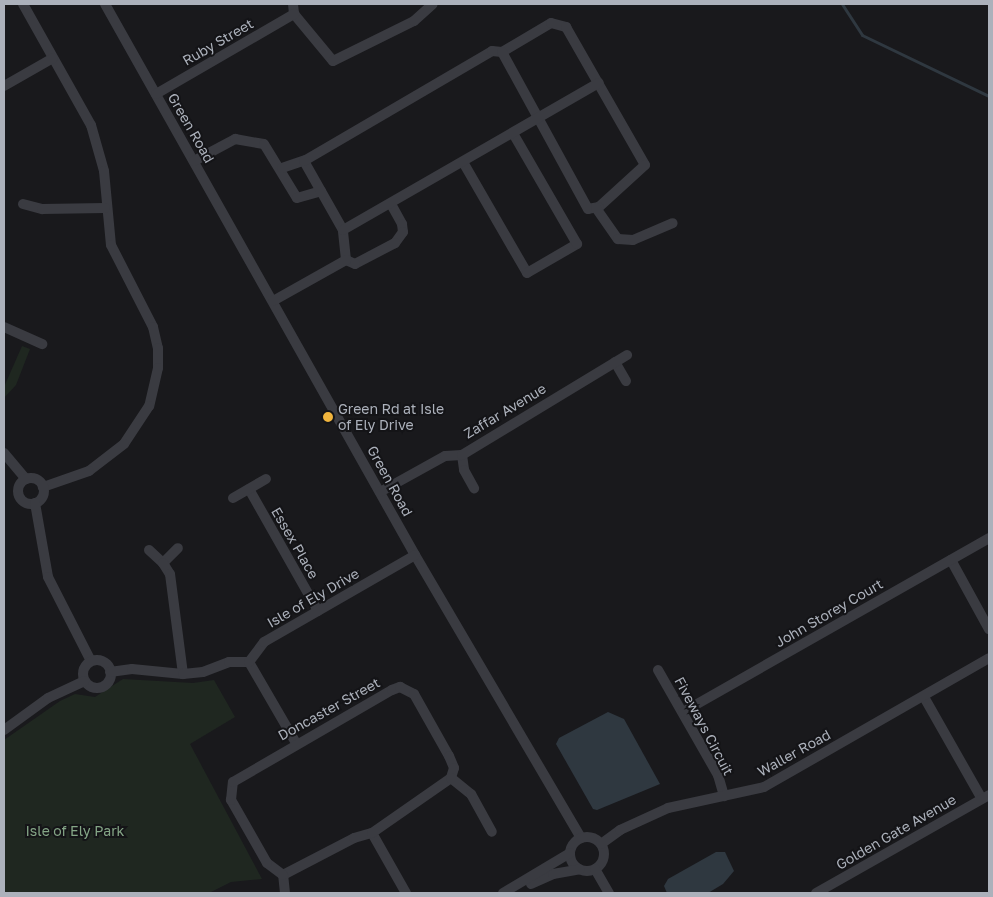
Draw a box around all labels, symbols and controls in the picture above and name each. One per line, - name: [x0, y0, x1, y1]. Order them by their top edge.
- street label: Ruby Street: [180, 15, 256, 69]
- street label: Green Road: [164, 90, 218, 166]
- street label: Zaffar Avenue: [461, 380, 549, 442]
- place label: Green Rd at Isle of Ely Drive: [338, 401, 444, 434]
- marker: Green Rd at Isle of Ely Drive: [322, 411, 334, 423]
- street label: Green Road: [364, 443, 416, 519]
- street label: Essex Place: [268, 504, 322, 582]
- street label: Isle of Ely Drive: [264, 565, 362, 631]
- street label: John Storey Court: [772, 575, 886, 651]
- street label: Doncaster Street: [275, 674, 383, 744]
- street label: Fiveways Circuit: [671, 674, 737, 778]
- street label: Waller Road: [755, 726, 833, 780]
- street label: Golden Gate Avenue: [833, 791, 959, 873]
- park label: Isle of Ely Park: [25, 823, 125, 839]

